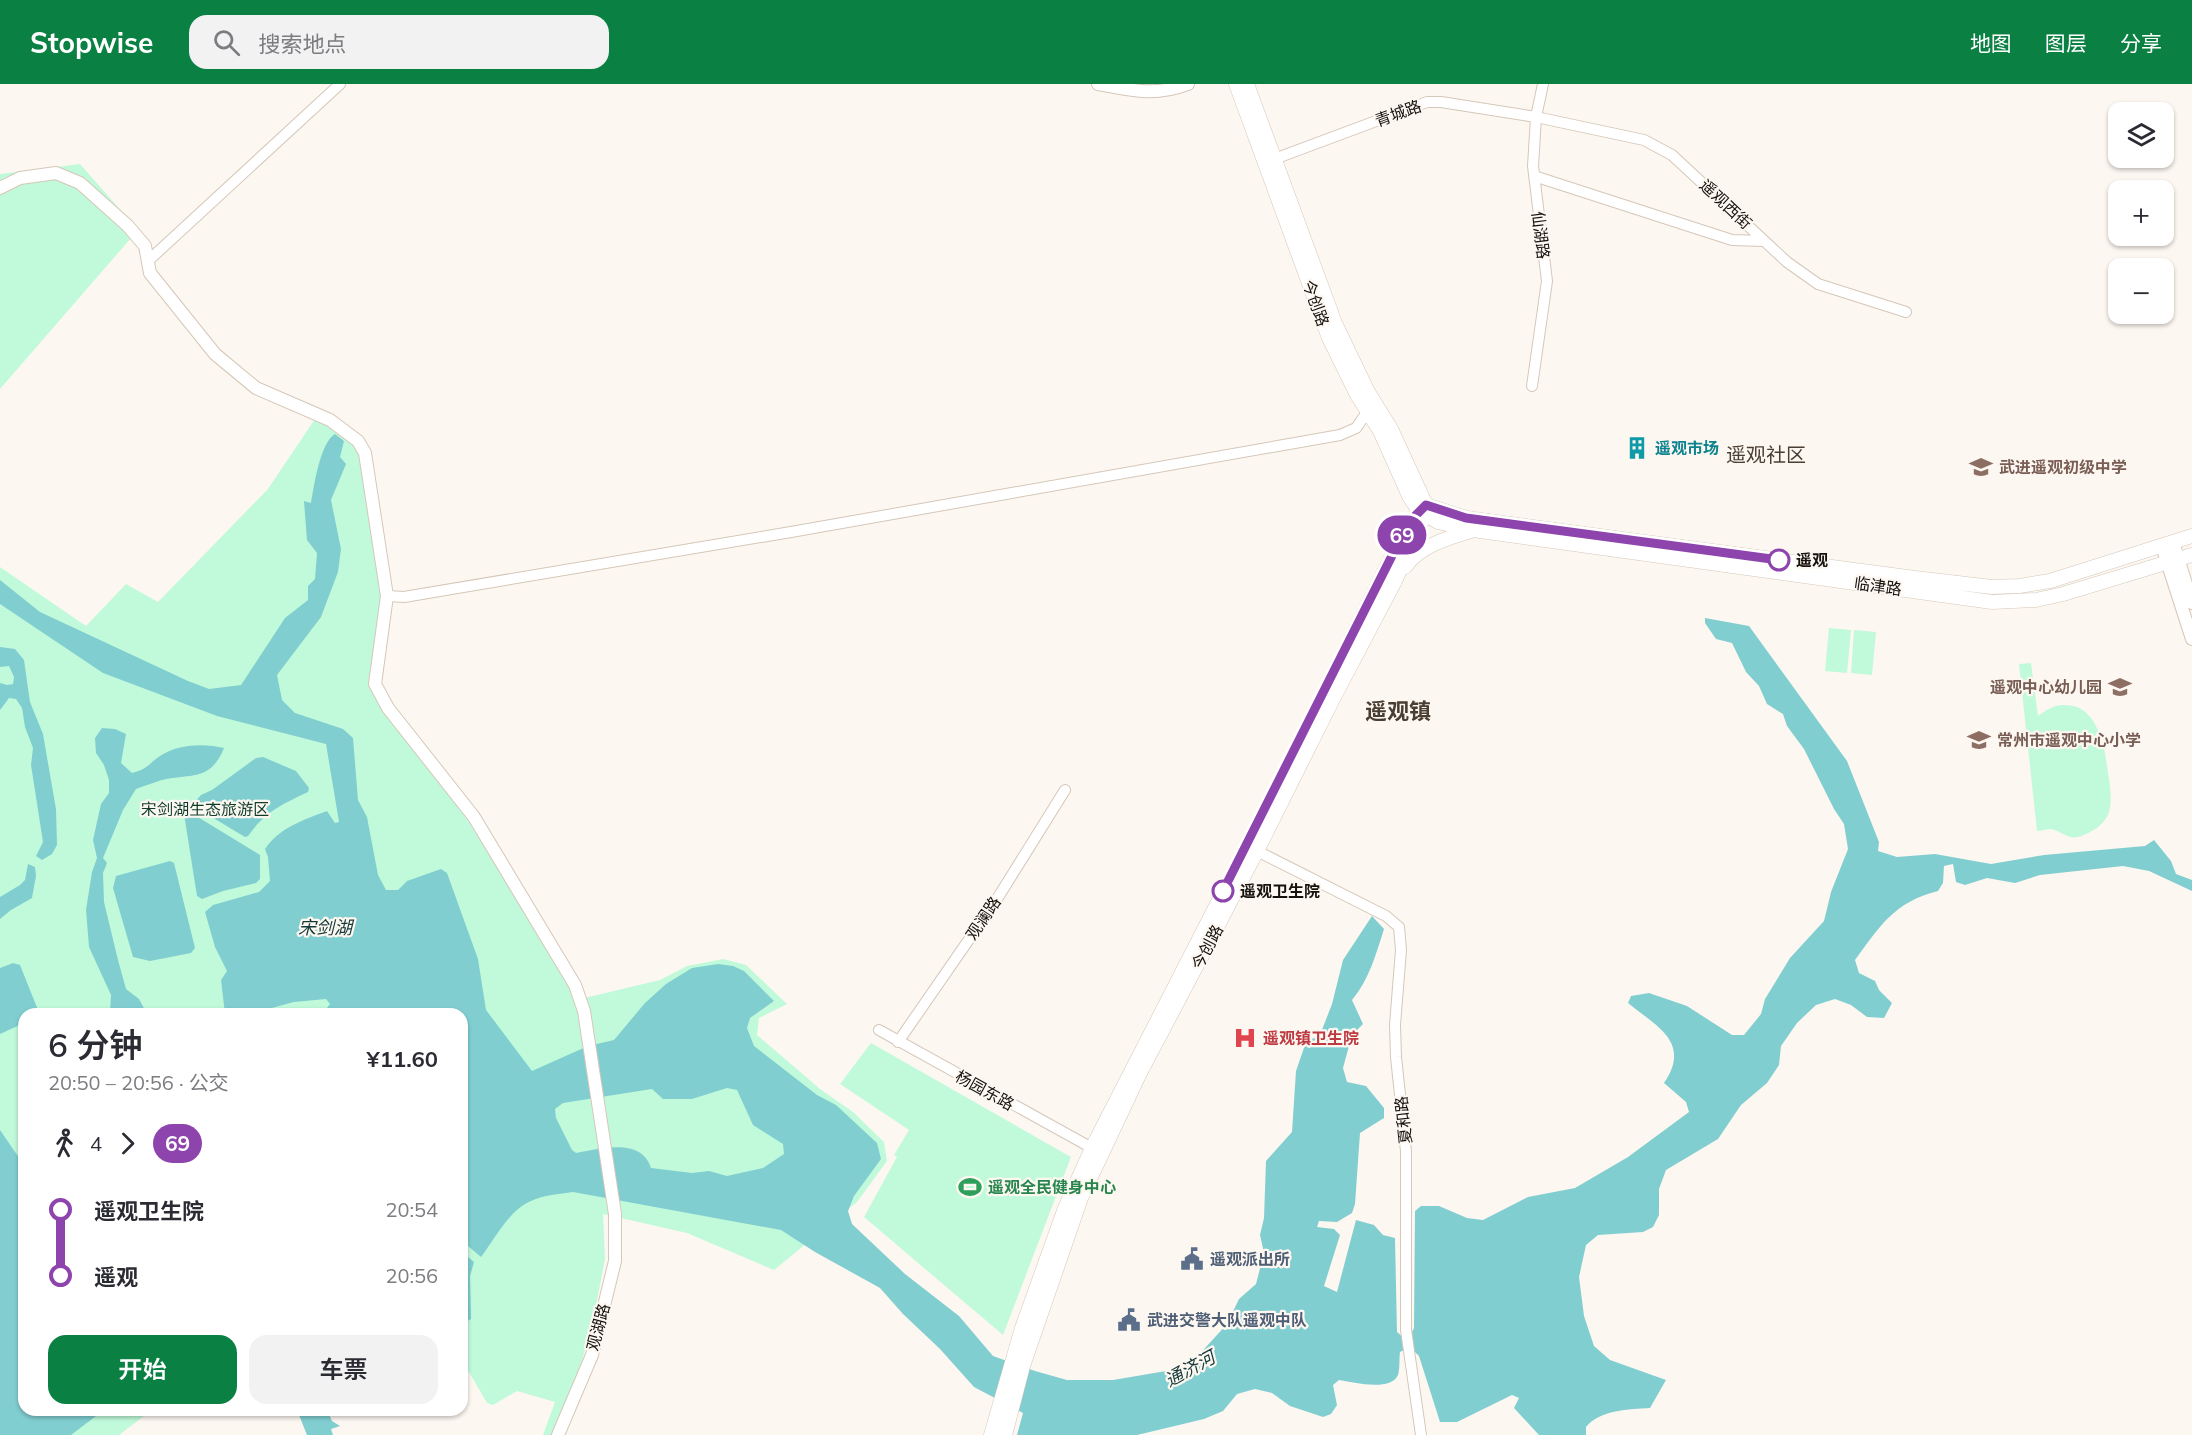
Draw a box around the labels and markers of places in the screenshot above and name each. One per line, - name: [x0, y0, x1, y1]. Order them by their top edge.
- building icon: 遥观市场: [1624, 435, 1650, 461]
- place label: 遥观市场: [1655, 438, 1719, 458]
- school or university icon: 武进遥观初级中学: [1968, 454, 1994, 480]
- place label: 武进遥观初级中学: [1999, 457, 2127, 477]
- marker: 遥观: [1768, 549, 1790, 571]
- place label: 遥观: [1796, 550, 1828, 570]
- school or university icon: 遥观中心幼儿园: [2107, 674, 2133, 700]
- place label: 遥观中心幼儿园: [1990, 677, 2102, 697]
- school or university icon: 常州市遥观中心小学: [1966, 727, 1992, 753]
- place label: 常州市遥观中心小学: [1997, 730, 2141, 750]
- marker: 遥观卫生院: [1212, 880, 1234, 902]
- place label: 遥观卫生院: [1240, 881, 1320, 901]
- hospital icon: 遥观镇卫生院: [1232, 1025, 1258, 1051]
- place label: 遥观镇卫生院: [1263, 1028, 1359, 1048]
- sports icon: 遥观全民健身中心: [957, 1174, 983, 1200]
- place label: 遥观全民健身中心: [988, 1177, 1116, 1197]
- public building icon: 遥观派出所: [1179, 1246, 1205, 1272]
- place label: 遥观派出所: [1210, 1249, 1290, 1269]
- public building icon: 武进交警大队遥观中队: [1116, 1307, 1142, 1333]
- place label: 武进交警大队遥观中队: [1147, 1310, 1307, 1330]

